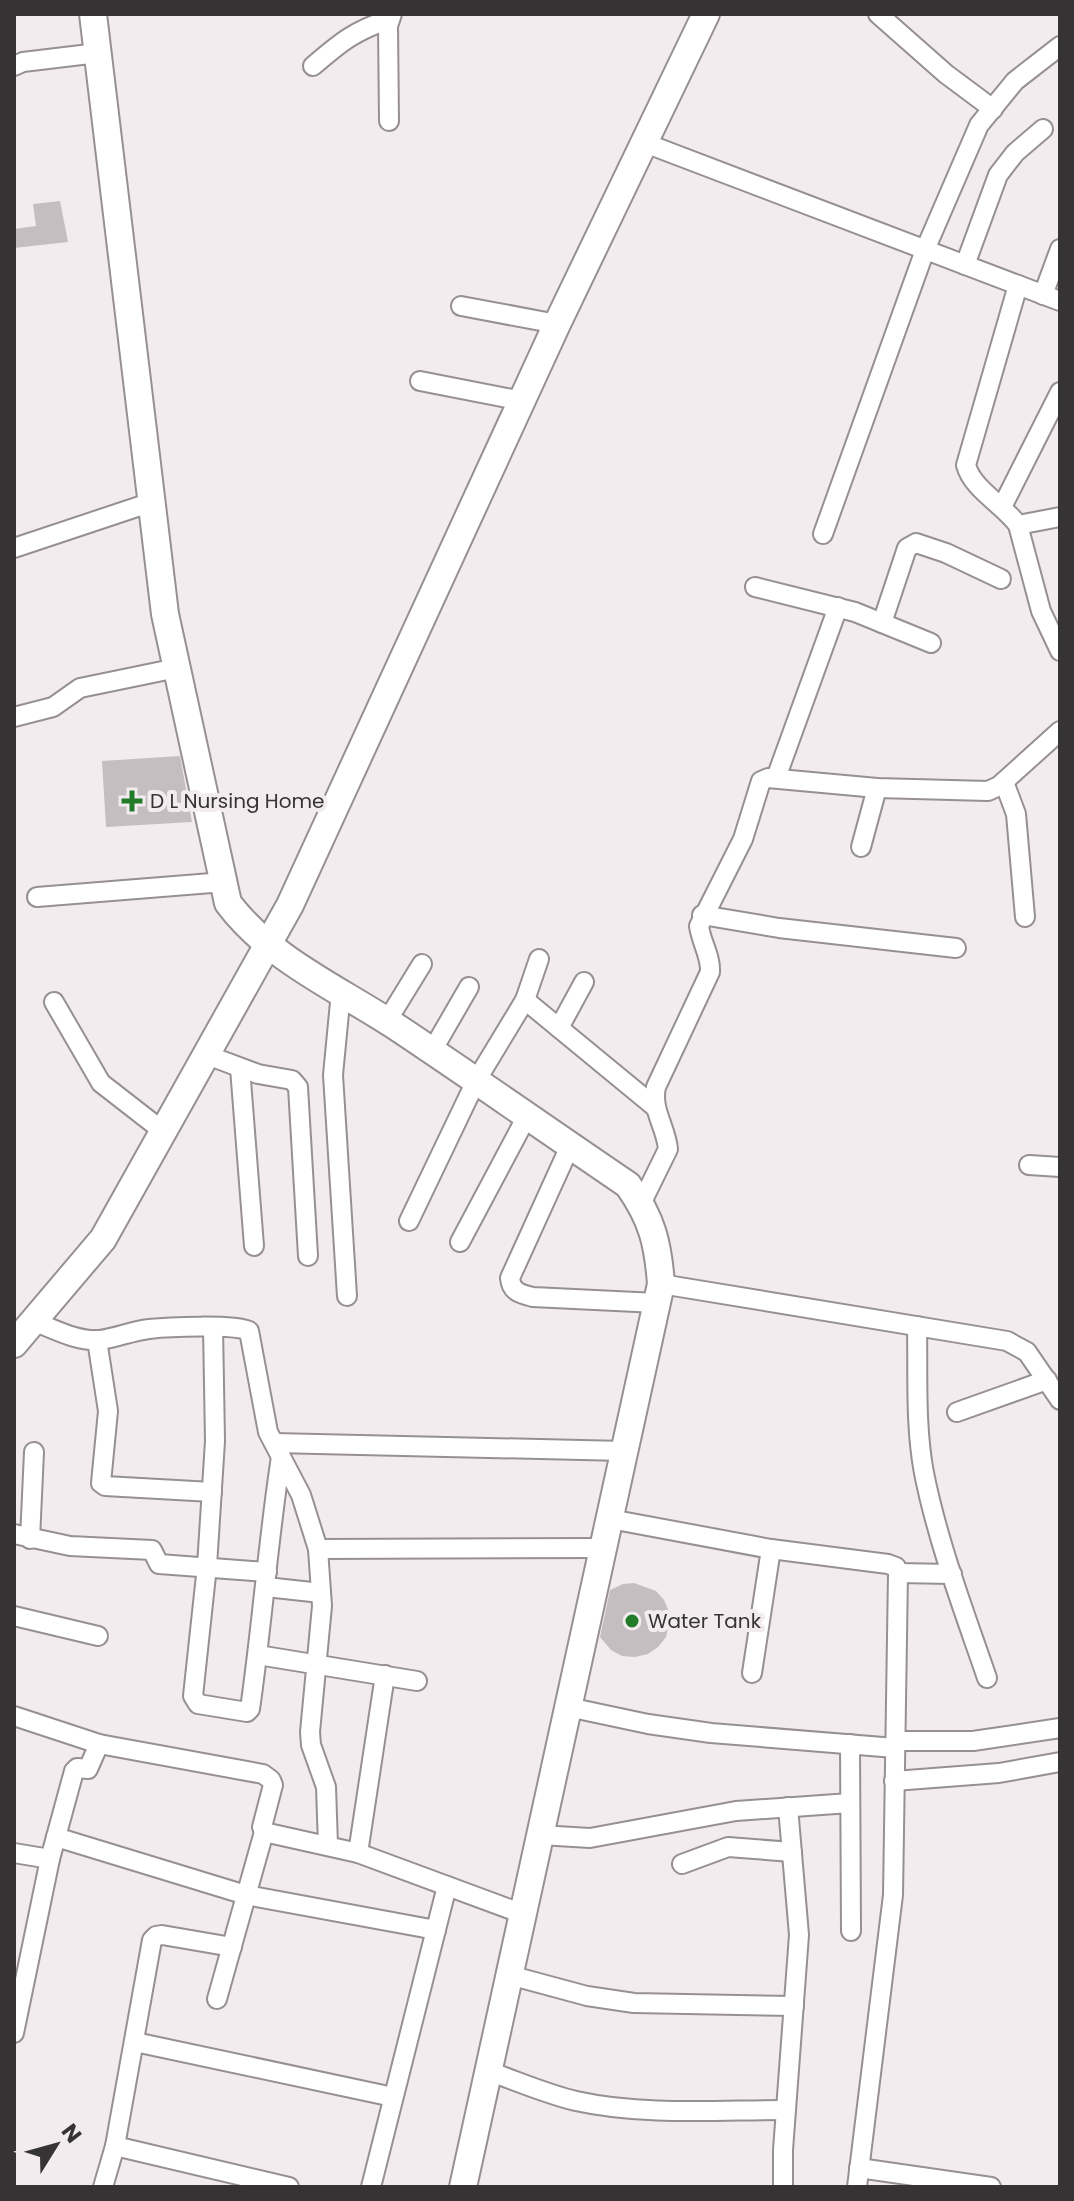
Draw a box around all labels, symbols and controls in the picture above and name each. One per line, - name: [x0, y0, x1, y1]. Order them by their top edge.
- place label: D L Nursing Home: [150, 787, 324, 815]
- marker: D L Nursing Home: [121, 790, 143, 812]
- place label: Water Tank: [648, 1607, 762, 1635]
- marker: Water Tank: [623, 1612, 641, 1630]
- north arrow: [16, 2105, 96, 2185]
- text: N: [54, 2117, 89, 2149]

